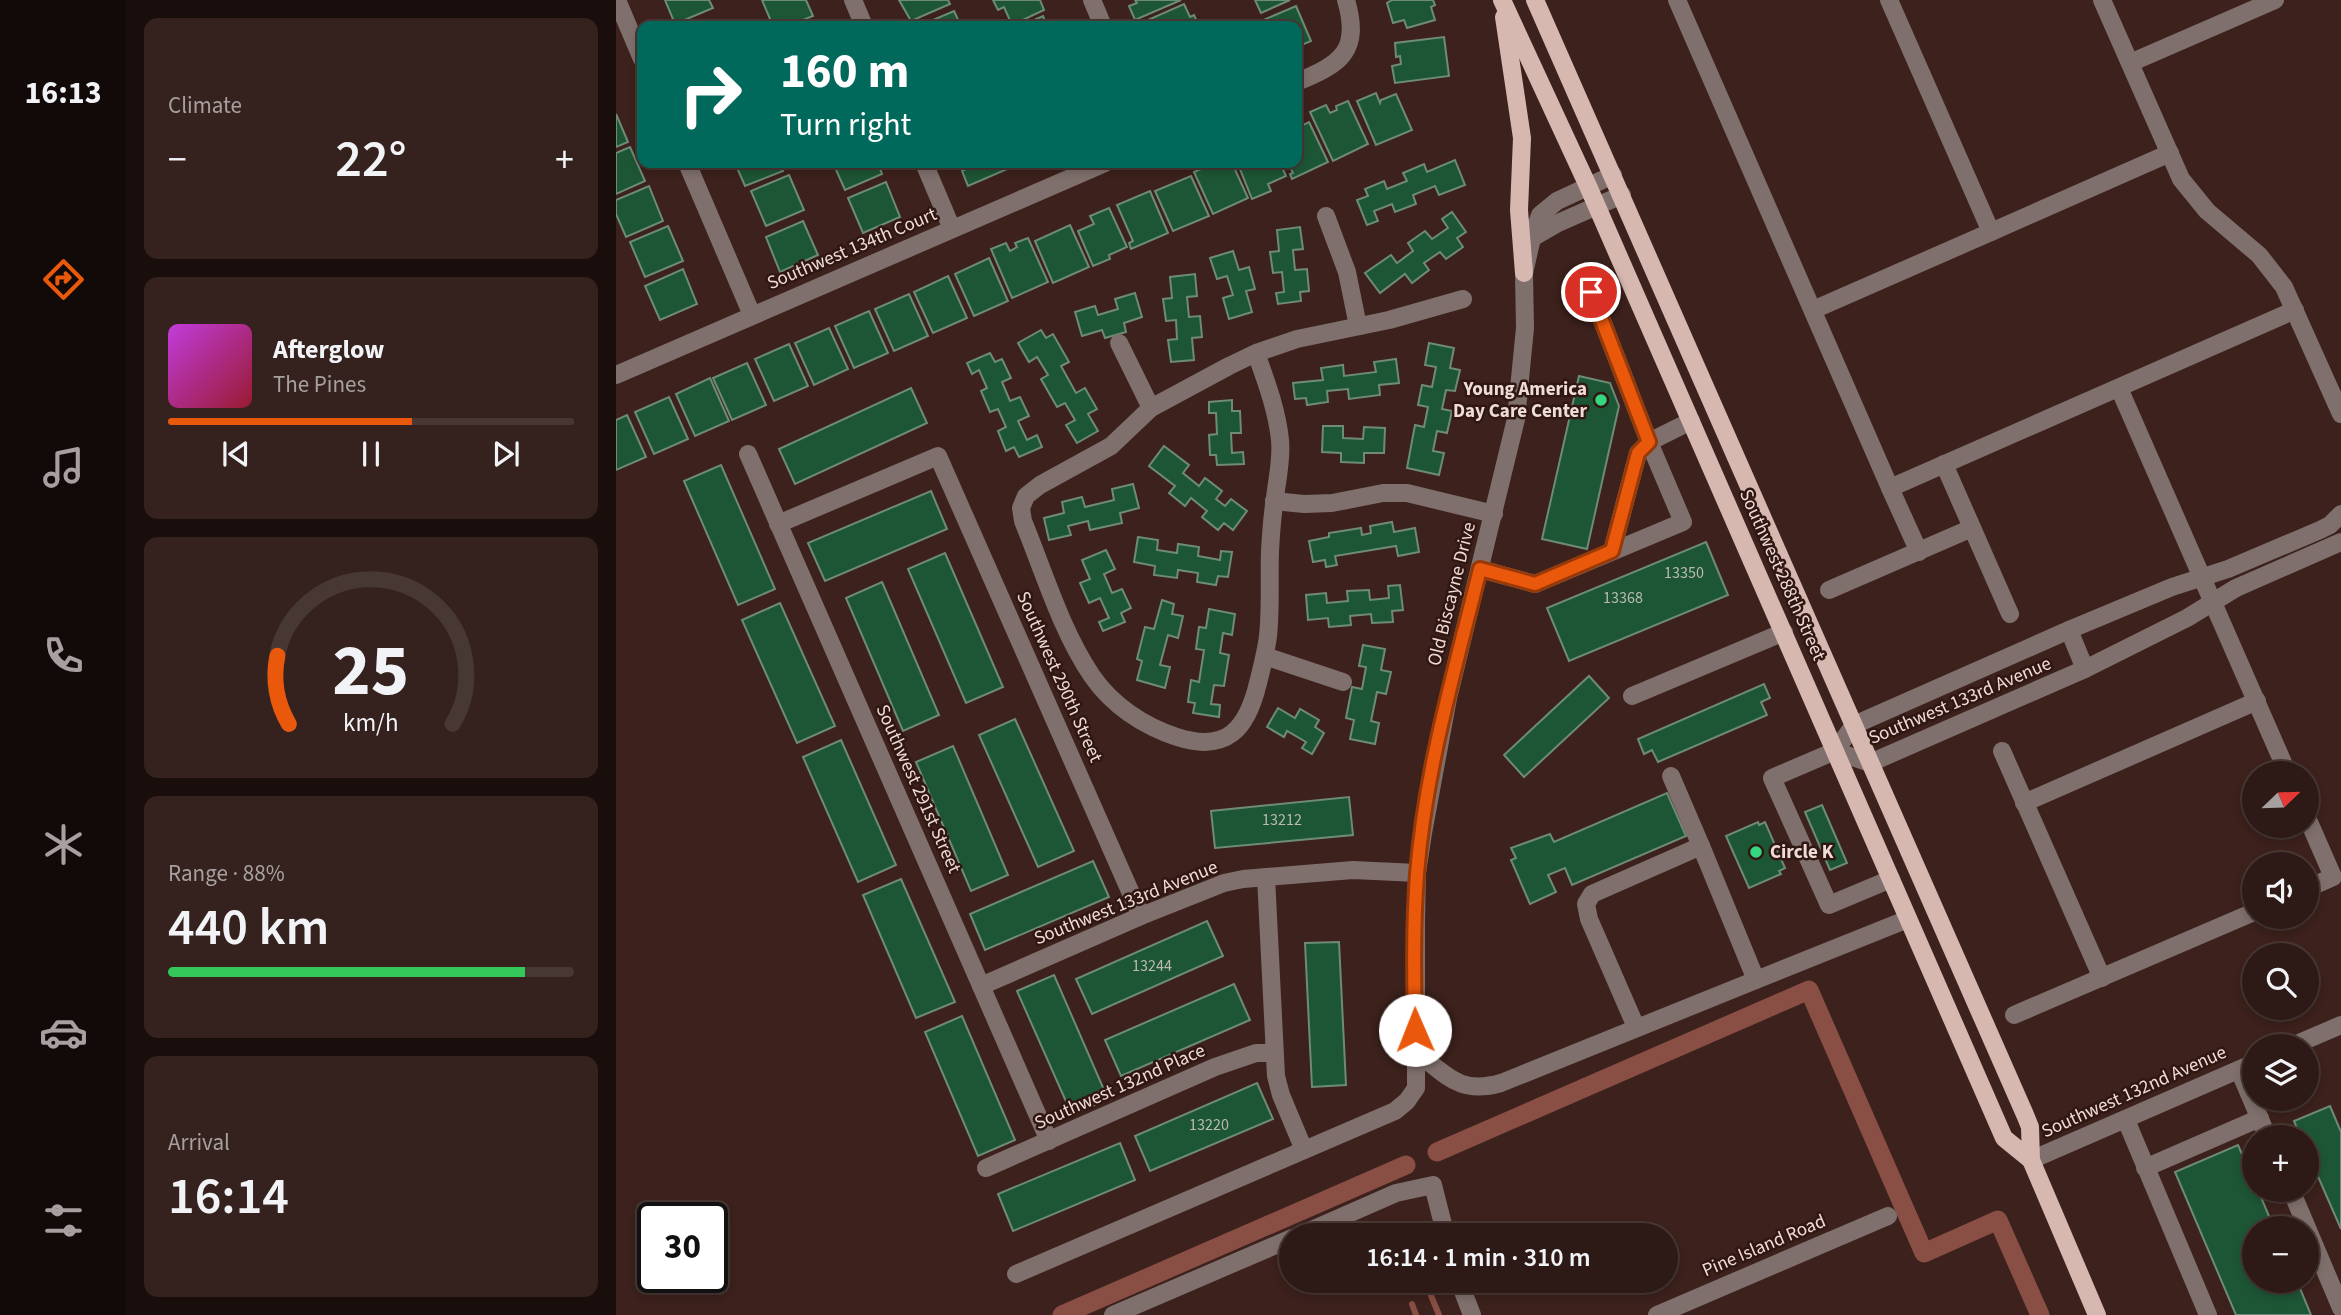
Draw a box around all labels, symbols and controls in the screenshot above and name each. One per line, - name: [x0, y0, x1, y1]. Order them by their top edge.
- text: 160 m: [780, 37, 909, 107]
- icon: right: [665, 49, 756, 140]
- text: 16:13: [24, 70, 102, 116]
- text: Climate: [168, 89, 242, 122]
- text: Turn right: [780, 102, 911, 148]
- text: 22°: [335, 123, 407, 197]
- text: −: [168, 133, 187, 187]
- text: +: [555, 133, 574, 187]
- street label: Southwest 134th Court: [763, 201, 941, 297]
- icon: directions: [39, 255, 88, 304]
- pin: [1561, 262, 1621, 322]
- icon: arrive: [1572, 273, 1610, 311]
- text: Afterglow: [273, 331, 384, 368]
- text: The Pines: [273, 368, 366, 401]
- place label: Young America Day Care Center: [1453, 376, 1587, 425]
- marker: Young America Day Care Center: [1593, 392, 1609, 408]
- icon: previous: [217, 435, 255, 473]
- icon: pause: [352, 435, 390, 473]
- icon: next: [487, 435, 525, 473]
- icon: music: [39, 443, 88, 492]
- street label: Southwest 288th Street: [1732, 485, 1832, 665]
- street label: Old Biscayne Drive: [1421, 519, 1483, 669]
- house number: 13350: [1664, 562, 1704, 584]
- street label: Southwest 290th Street: [1009, 587, 1109, 767]
- house number: 13368: [1603, 587, 1643, 609]
- text: 25: [333, 619, 409, 723]
- icon: phone: [39, 631, 88, 680]
- street label: Southwest 133rd Avenue: [1865, 650, 2055, 752]
- street label: Southwest 291st Street: [869, 700, 968, 878]
- text: km/h: [343, 704, 399, 740]
- north arrow: [2242, 761, 2319, 838]
- map controls: [2242, 761, 2319, 1293]
- house number: 13212: [1262, 809, 1302, 831]
- icon: climate: [39, 820, 88, 869]
- place label: Circle K: [1770, 839, 1834, 866]
- marker: Circle K: [1748, 844, 1764, 860]
- button: sound: [2242, 852, 2319, 929]
- street label: Southwest 133rd Avenue: [1030, 854, 1222, 952]
- text: Range · 88%: [168, 857, 285, 890]
- text: 440 km: [168, 891, 329, 965]
- button: search: [2242, 943, 2319, 1020]
- house number: 13244: [1132, 955, 1172, 977]
- position arrow: [1378, 993, 1452, 1067]
- icon: car: [39, 1008, 88, 1057]
- button: layers: [2242, 1034, 2319, 1111]
- street label: Southwest 132nd Place: [1030, 1037, 1210, 1137]
- street label: Southwest 132nd Avenue: [2037, 1039, 2231, 1145]
- house number: 13220: [1189, 1114, 1229, 1136]
- button: +: [2242, 1125, 2319, 1202]
- text: Arrival: [168, 1126, 230, 1159]
- text: 16:14: [168, 1160, 289, 1234]
- icon: filters: [39, 1196, 88, 1245]
- speed limit sign: 30: [637, 1202, 728, 1293]
- street label: Pine Island Road: [1698, 1208, 1830, 1284]
- button: −: [2242, 1216, 2319, 1293]
- text: 16:14 · 1 min · 310 m: [1366, 1239, 1591, 1276]

